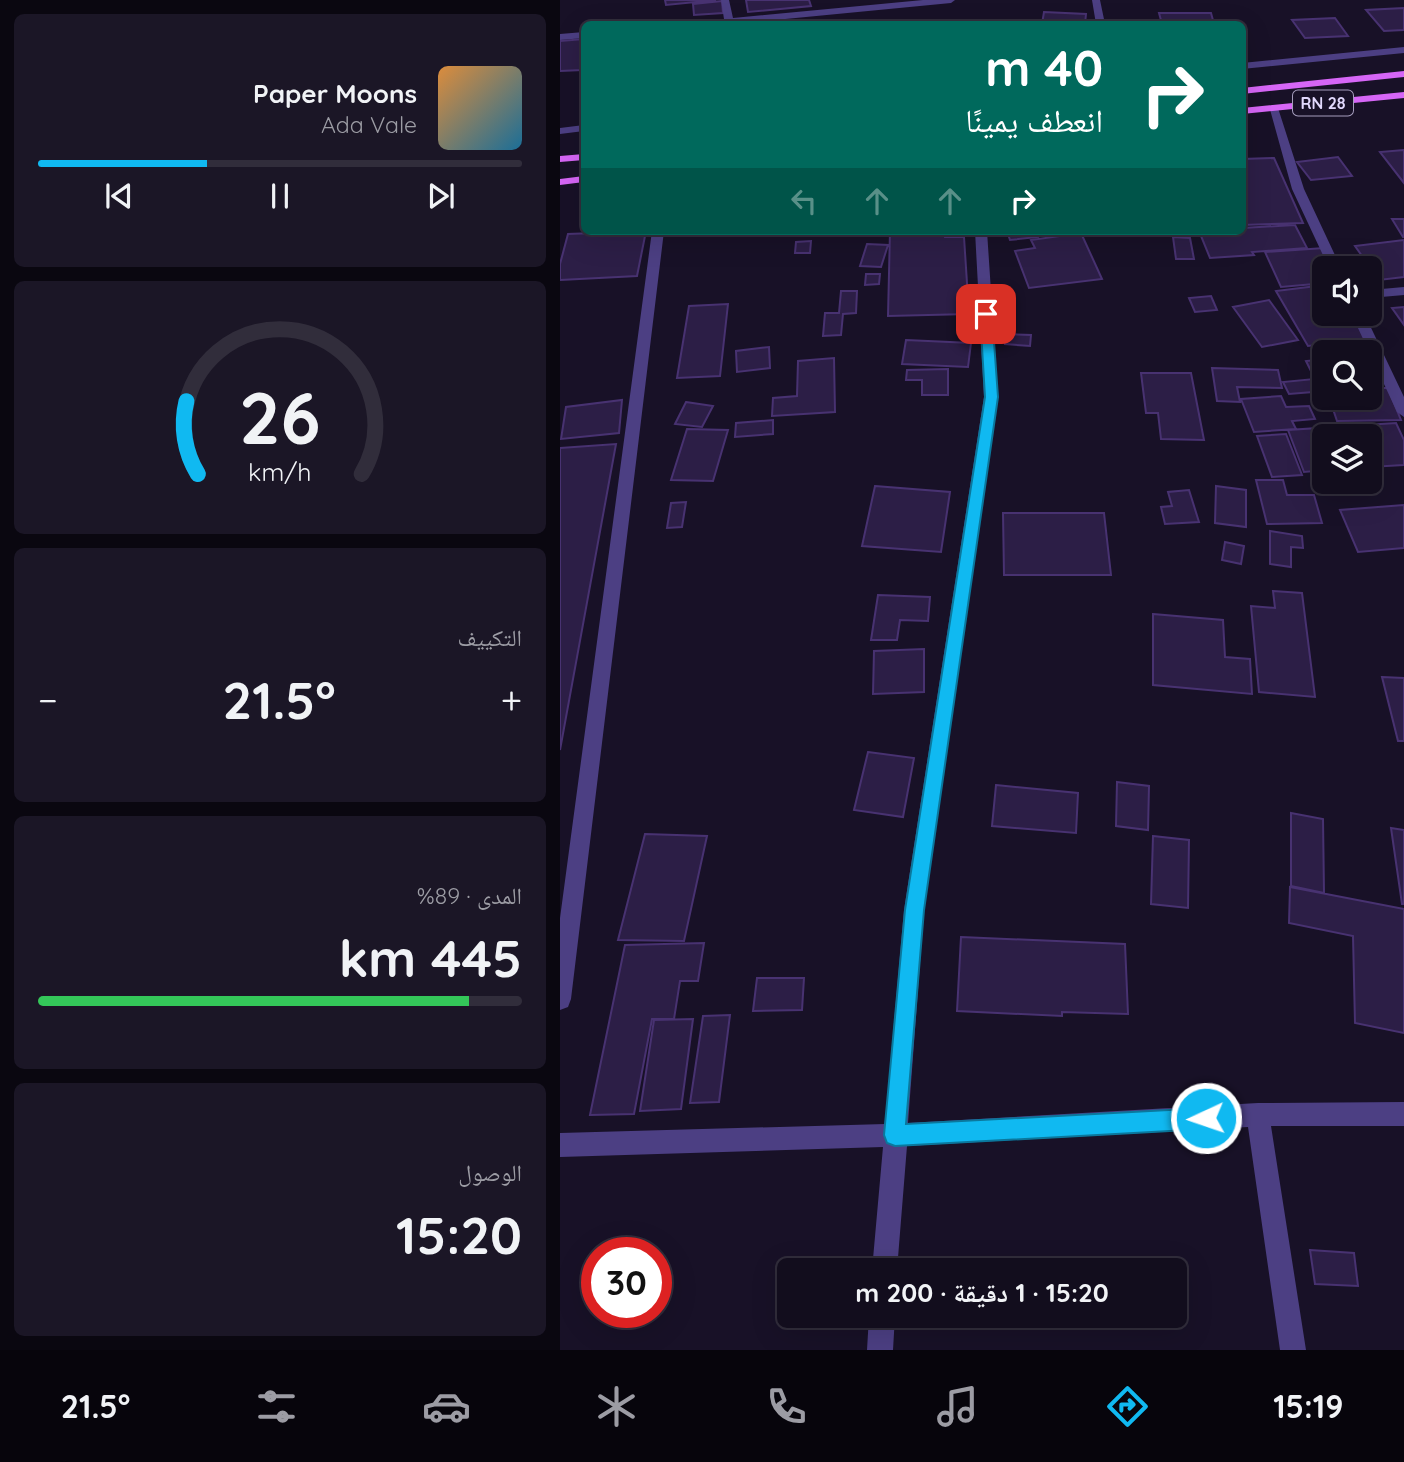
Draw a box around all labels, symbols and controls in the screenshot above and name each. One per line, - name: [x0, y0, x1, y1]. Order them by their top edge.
- text: 40 m: [985, 37, 1103, 98]
- icon: right: [1127, 49, 1218, 140]
- text: Paper Moons: [253, 77, 417, 110]
- road number: RN 28: [1293, 90, 1353, 116]
- text: انعطف يمينًا: [965, 100, 1103, 140]
- text: Ada Vale: [321, 110, 417, 139]
- icon: previous: [100, 177, 138, 215]
- icon: pause: [261, 177, 299, 215]
- icon: next: [422, 177, 460, 215]
- icon: left: [785, 182, 823, 220]
- icon: ahead: [858, 182, 896, 220]
- icon: ahead: [931, 182, 969, 220]
- icon: right: [1004, 182, 1042, 220]
- map controls: [1312, 256, 1382, 494]
- button: sound: [1312, 256, 1382, 326]
- pin: [956, 284, 1016, 344]
- icon: arrive: [967, 295, 1005, 333]
- button: search: [1312, 340, 1382, 410]
- text: 26: [239, 371, 321, 462]
- button: layers: [1312, 424, 1382, 494]
- text: km/h: [248, 456, 312, 487]
- text: التكييف: [457, 623, 522, 652]
- text: 21.5°: [223, 667, 336, 732]
- text: −: [38, 676, 58, 724]
- text: +: [501, 676, 522, 724]
- text: المدى · 89%: [417, 881, 522, 910]
- text: 445 km: [339, 925, 522, 990]
- position arrow: [1169, 1081, 1243, 1155]
- text: الوصول: [458, 1158, 522, 1187]
- text: 15:20: [396, 1202, 522, 1267]
- speed limit sign: 30: [581, 1237, 672, 1328]
- text: 15:20 · 1 دقيقة · 200 m: [855, 1276, 1109, 1309]
- icon: filters: [252, 1382, 301, 1431]
- icon: car: [422, 1382, 471, 1431]
- icon: climate: [592, 1382, 641, 1431]
- icon: phone: [762, 1382, 811, 1431]
- icon: music: [933, 1382, 982, 1431]
- icon: directions: [1103, 1382, 1152, 1431]
- text: 21.5°: [61, 1386, 130, 1426]
- text: 15:19: [1273, 1386, 1343, 1426]

